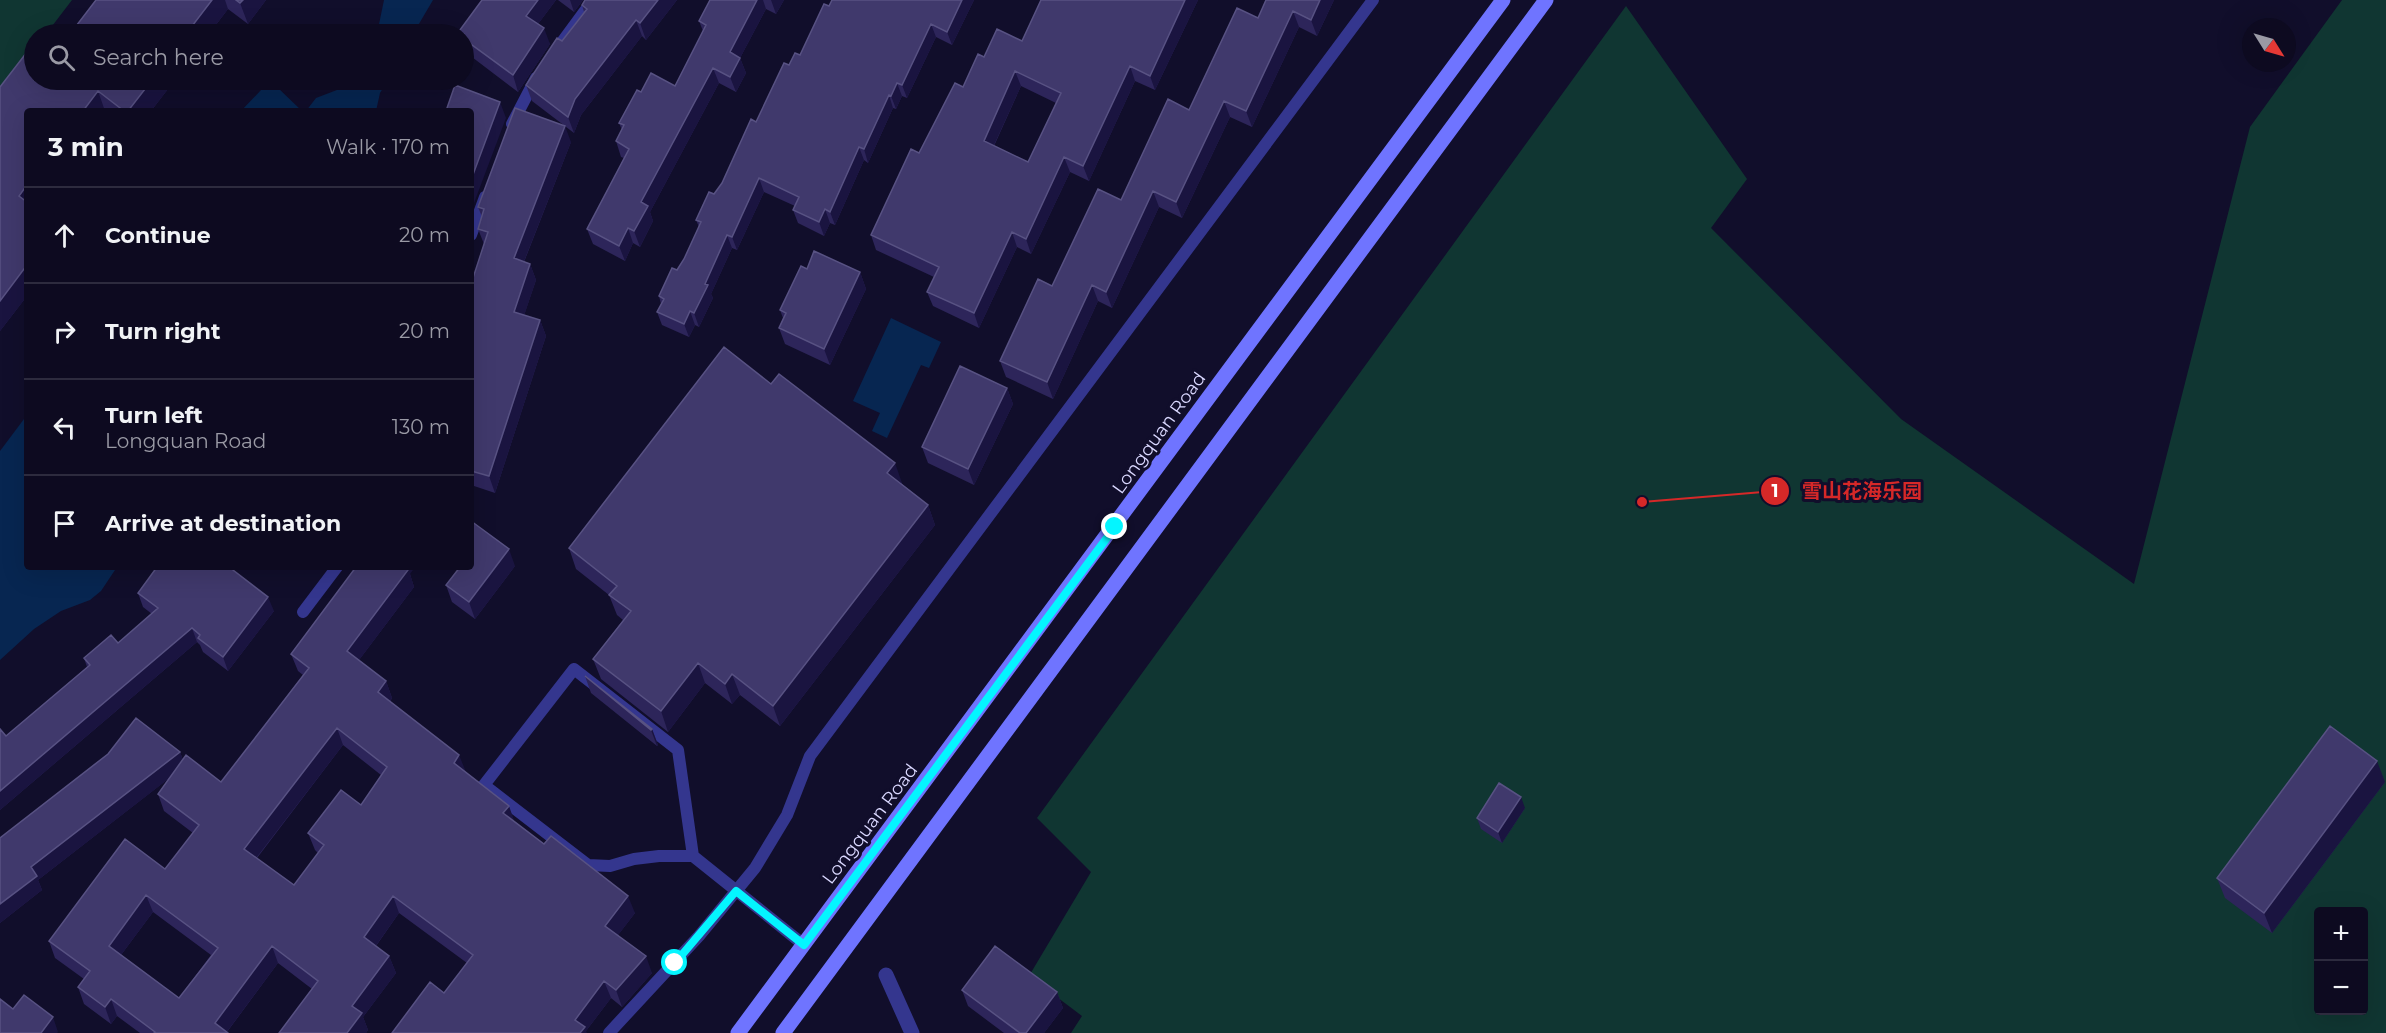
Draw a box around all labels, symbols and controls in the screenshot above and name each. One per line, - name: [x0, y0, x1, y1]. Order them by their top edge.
- north arrow: [2242, 18, 2296, 72]
- search box: [24, 24, 474, 90]
- icon: search: [45, 41, 78, 74]
- text: Search here: [93, 44, 224, 71]
- text: 3 min: [48, 131, 124, 163]
- text: Walk · 170 m: [326, 135, 450, 159]
- icon: ahead: [48, 219, 81, 252]
- text: Continue: [105, 222, 211, 249]
- text: 20 m: [399, 223, 450, 247]
- icon: right: [48, 315, 81, 348]
- text: Turn right: [105, 318, 220, 345]
- text: 20 m: [399, 319, 450, 343]
- street label: Longquan Road: [1107, 368, 1211, 498]
- text: Turn left: [105, 402, 203, 429]
- icon: left: [48, 411, 81, 444]
- text: 130 m: [392, 415, 450, 439]
- text: Longquan Road: [105, 429, 266, 453]
- callout: 雪山花海乐园: [1760, 472, 1934, 510]
- text: 雪山花海乐园: [1802, 479, 1922, 503]
- text: 1: [1771, 480, 1779, 502]
- icon: arrive: [48, 507, 81, 540]
- text: Arrive at destination: [105, 510, 341, 537]
- route end: [1101, 513, 1127, 539]
- street label: Longquan Road: [818, 759, 922, 889]
- map controls: [2314, 907, 2368, 1015]
- button: +: [2314, 907, 2368, 961]
- route start: [661, 949, 687, 975]
- button: −: [2314, 961, 2368, 1015]

